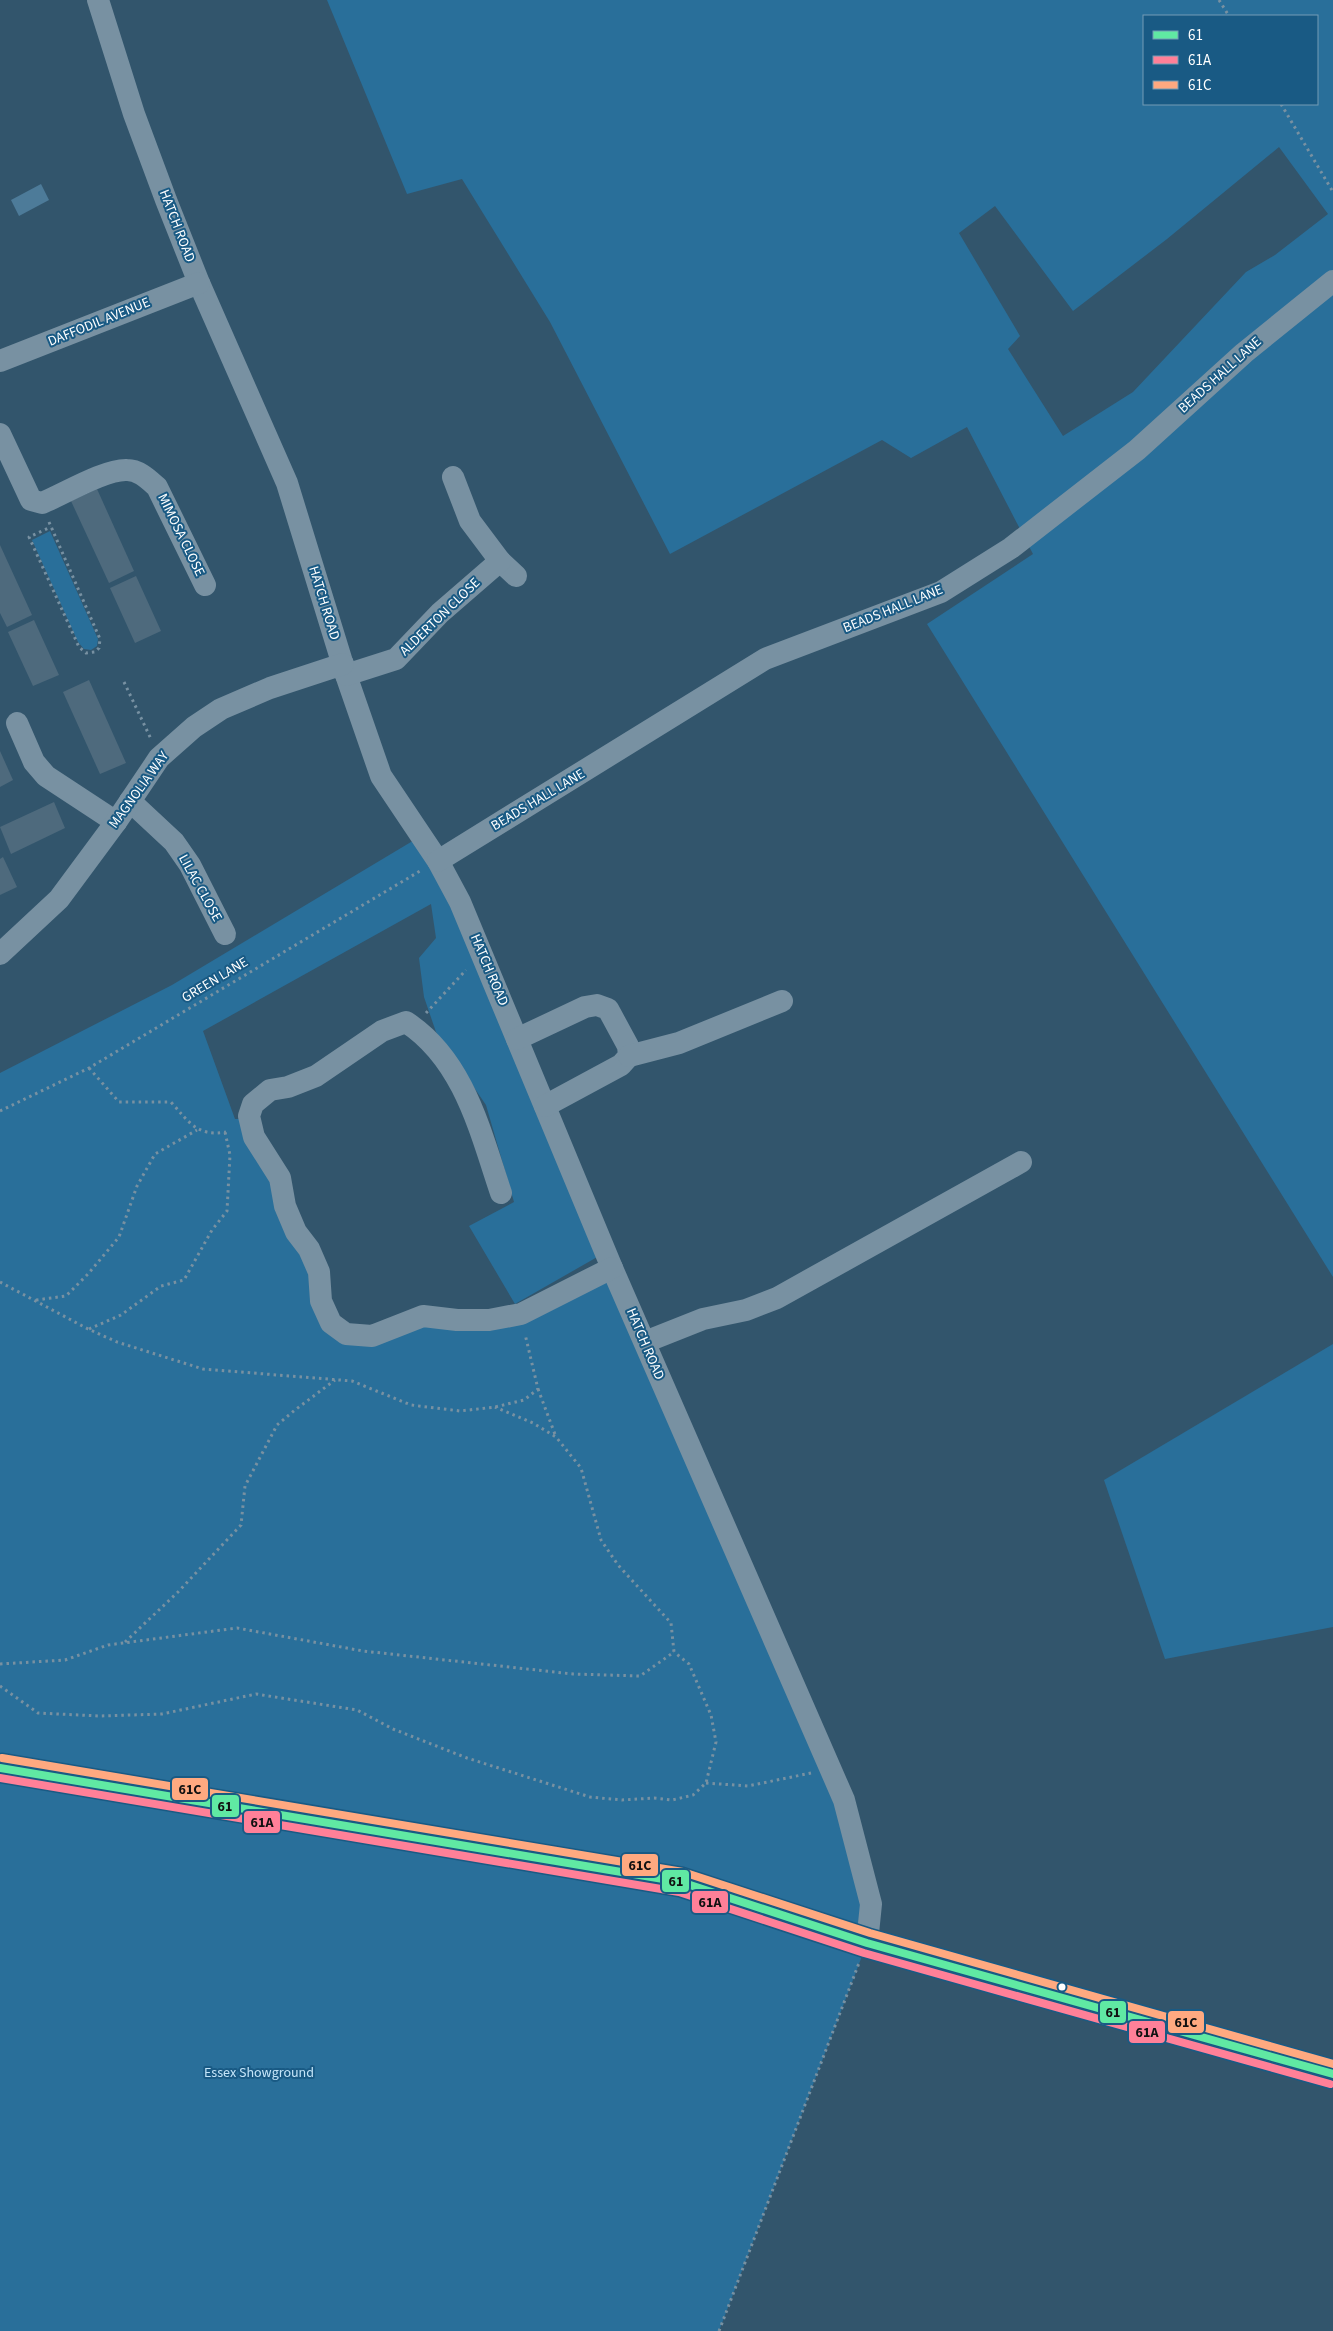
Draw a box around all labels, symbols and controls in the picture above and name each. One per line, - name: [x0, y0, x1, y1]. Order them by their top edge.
- legend: [1143, 15, 1318, 105]
- text: 61: [1188, 25, 1203, 46]
- text: 61A: [1188, 50, 1212, 71]
- text: 61C: [1188, 75, 1212, 96]
- street label: HATCH ROAD: [154, 187, 200, 265]
- street label: DAFFODIL AVENUE: [45, 292, 153, 352]
- street label: BEADS HALL LANE: [1174, 332, 1266, 418]
- street label: MIMOSA CLOSE: [152, 490, 210, 580]
- street label: HATCH ROAD: [303, 564, 345, 642]
- street label: ALDERTON CLOSE: [395, 573, 485, 661]
- street label: BEADS HALL LANE: [840, 580, 946, 638]
- street label: MAGNOLIA WAY: [104, 747, 174, 833]
- street label: BEADS HALL LANE: [487, 764, 589, 836]
- street label: LILAC CLOSE: [173, 851, 227, 925]
- street label: HATCH ROAD: [465, 931, 513, 1009]
- street label: GREEN LANE: [178, 952, 252, 1008]
- street label: HATCH ROAD: [621, 1305, 669, 1383]
- line badge: 61C: [171, 1777, 209, 1801]
- text: 61C: [179, 1780, 201, 1800]
- line badge: 61: [211, 1794, 240, 1818]
- text: 61: [218, 1797, 232, 1817]
- line badge: 61A: [243, 1810, 281, 1834]
- text: 61A: [251, 1813, 274, 1833]
- line badge: 61C: [621, 1853, 659, 1877]
- text: 61C: [629, 1856, 651, 1876]
- line badge: 61: [661, 1869, 690, 1893]
- text: 61: [669, 1872, 683, 1892]
- line badge: 61A: [691, 1890, 729, 1914]
- text: 61A: [699, 1893, 722, 1913]
- unlabelled marker: [1057, 1982, 1067, 1992]
- line badge: 61: [1099, 2000, 1127, 2024]
- text: 61: [1106, 2003, 1120, 2023]
- line badge: 61C: [1167, 2010, 1205, 2034]
- text: 61C: [1175, 2013, 1197, 2033]
- line badge: 61A: [1128, 2020, 1166, 2044]
- text: 61A: [1136, 2023, 1159, 2043]
- park label: Essex Showground: [204, 2063, 314, 2083]

